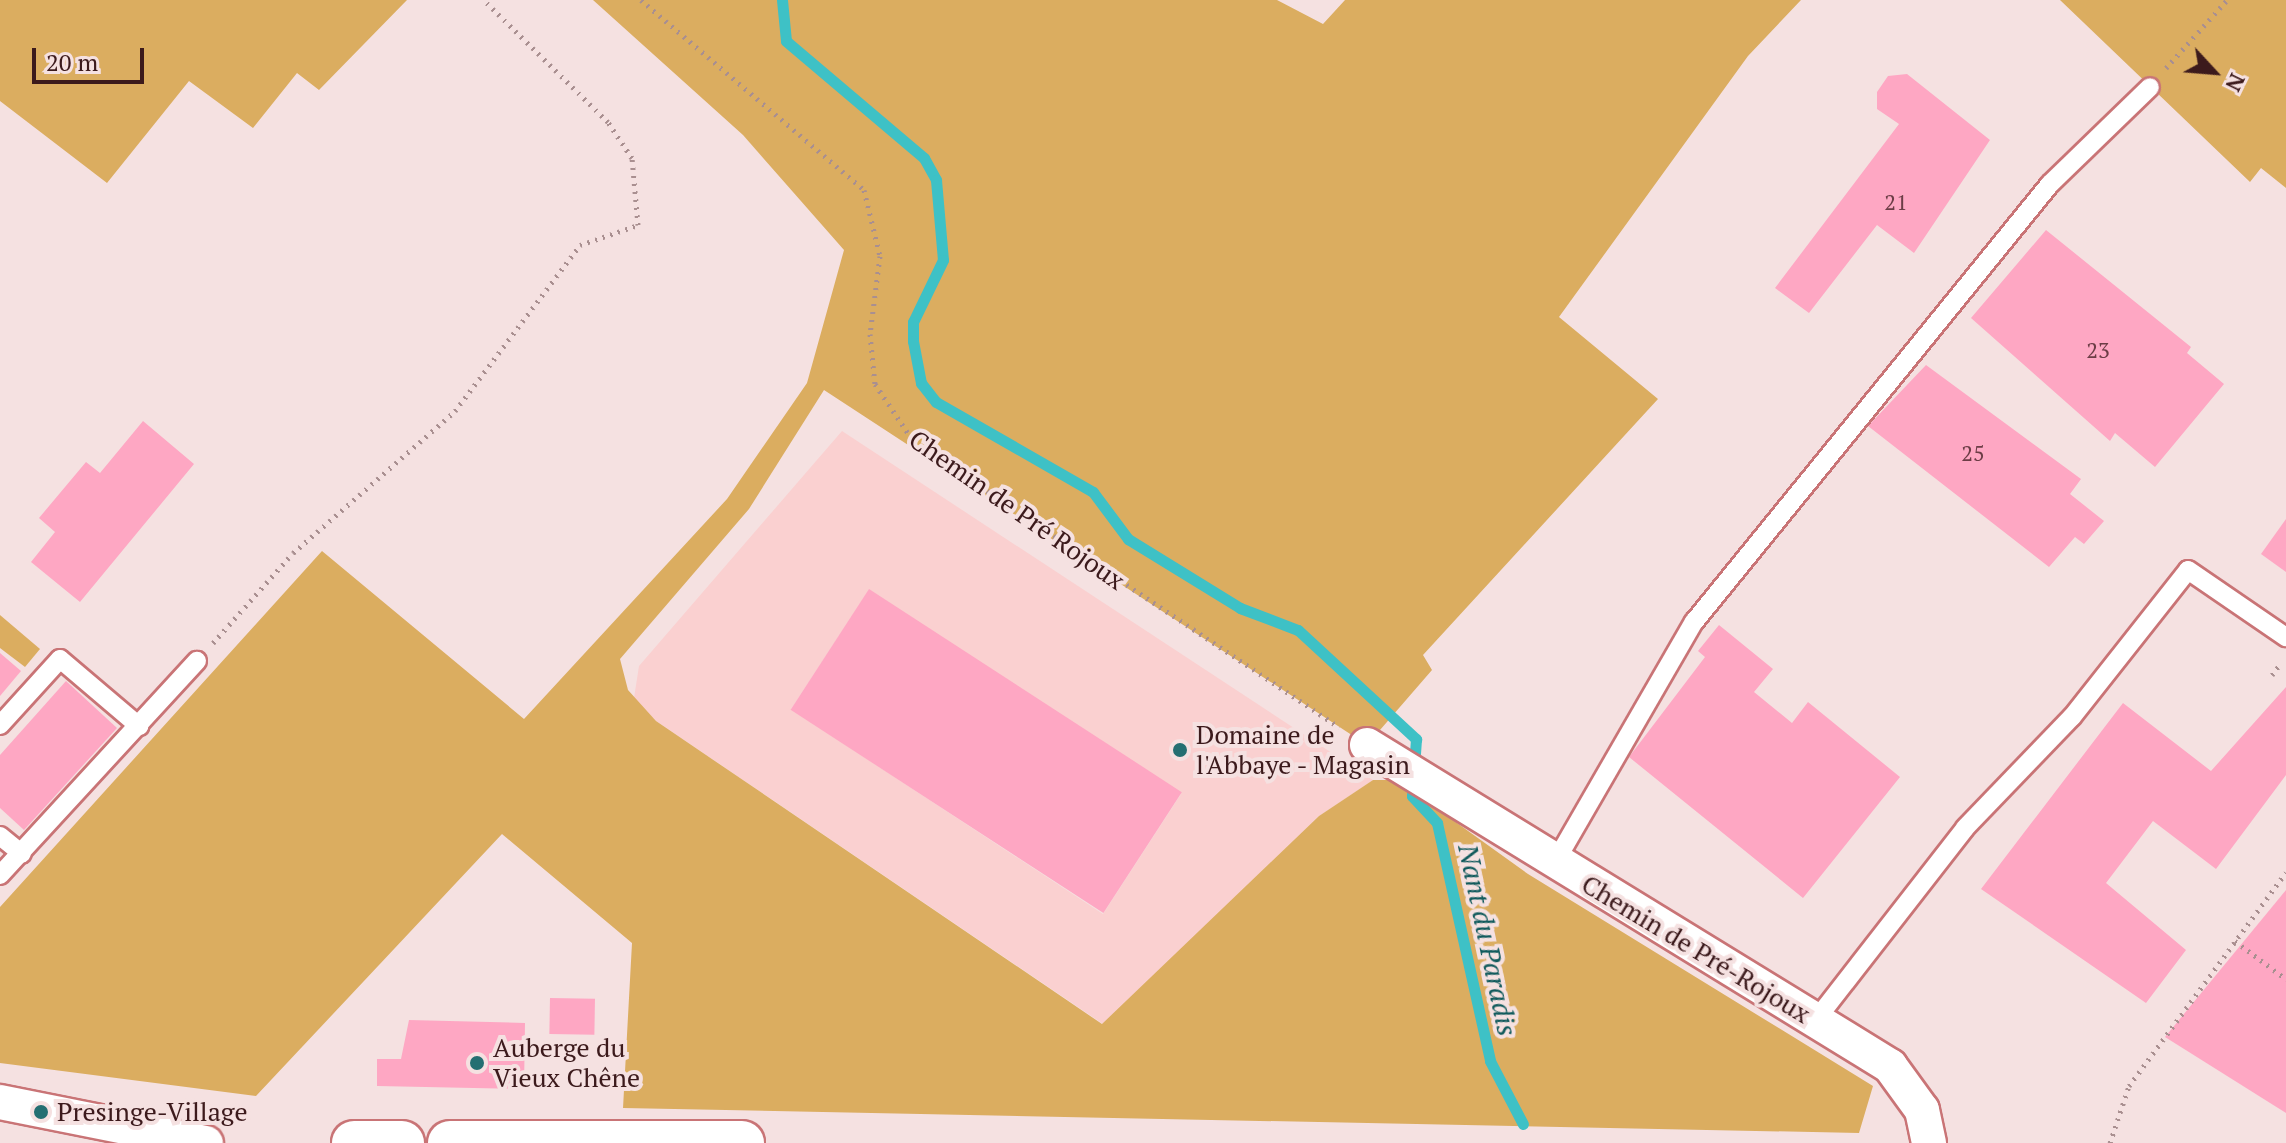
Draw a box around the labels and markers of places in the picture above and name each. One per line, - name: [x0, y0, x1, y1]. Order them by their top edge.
- place label: Domaine de l'Abbaye - Magasin: [1196, 719, 1412, 780]
- marker: Domaine de l'Abbaye - Magasin: [1171, 741, 1189, 759]
- place label: Auberge du Vieux Chêne: [493, 1032, 640, 1094]
- marker: Auberge du Vieux Chêne: [468, 1054, 486, 1072]
- place label: Presinge-Village: [57, 1096, 248, 1128]
- marker: Presinge-Village: [32, 1103, 50, 1121]

